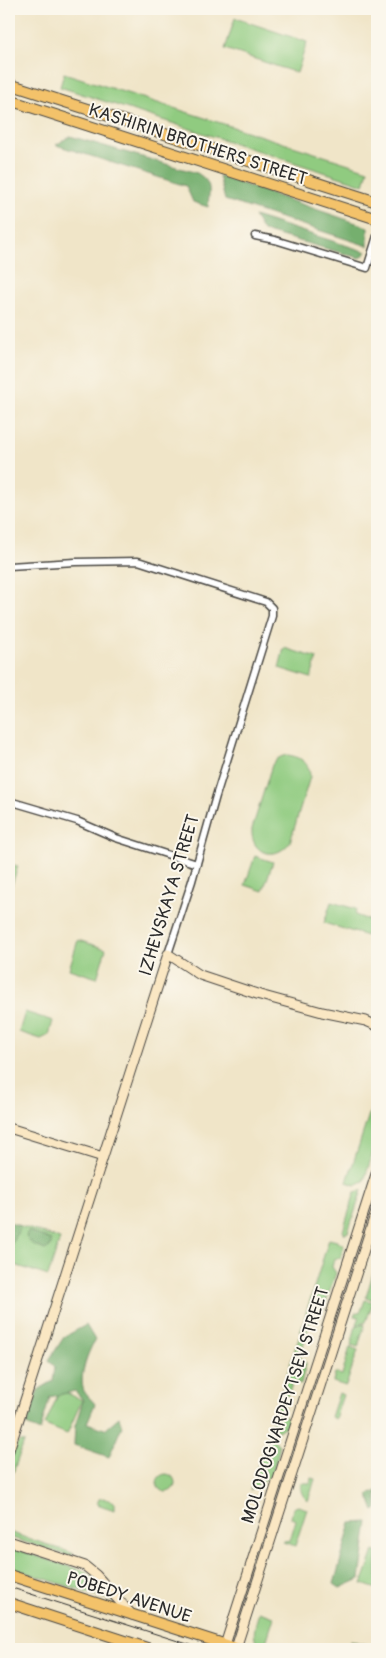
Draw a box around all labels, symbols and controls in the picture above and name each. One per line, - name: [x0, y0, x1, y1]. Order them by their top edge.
- street label: KASHIRIN BROTHERS STREET: [86, 98, 310, 191]
- street label: IZHEVSKAYA STREET: [134, 812, 205, 979]
- street label: MOLODOGVARDEYTSEV STREET: [236, 1284, 335, 1526]
- street label: POBEDY AVENUE: [64, 1566, 194, 1628]

